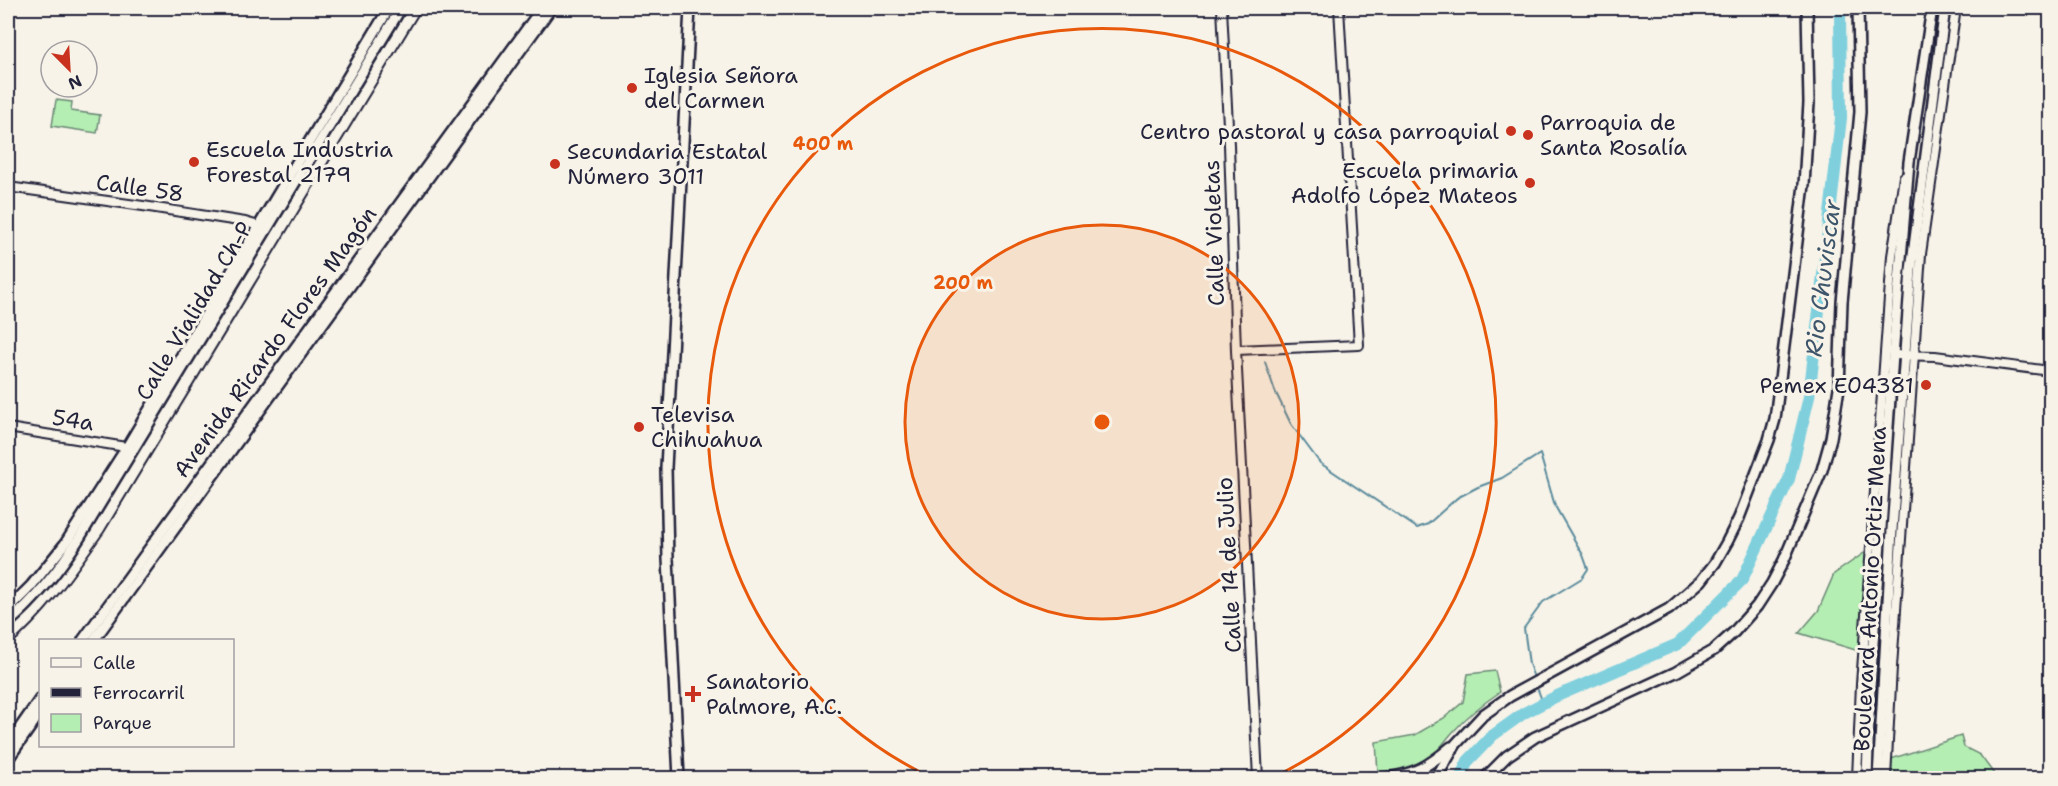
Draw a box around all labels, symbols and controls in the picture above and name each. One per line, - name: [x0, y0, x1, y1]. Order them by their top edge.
- north arrow: [39, 39, 99, 99]
- place label: Iglesia Señora del Carmen: [644, 61, 798, 115]
- text: N: [65, 70, 85, 94]
- marker: Iglesia Señora del Carmen: [625, 81, 639, 95]
- place label: Parroquia de Santa Rosalía: [1540, 108, 1687, 162]
- place label: Centro pastoral y casa parroquial: [1140, 117, 1499, 146]
- marker: Centro pastoral y casa parroquial: [1504, 124, 1518, 138]
- marker: Parroquia de Santa Rosalía: [1521, 128, 1535, 142]
- text: 400 m: [793, 132, 854, 156]
- place label: Escuela Industria Forestal 2179: [206, 135, 393, 189]
- place label: Secundaria Estatal Número 3011: [567, 137, 768, 191]
- marker: Escuela Industria Forestal 2179: [187, 155, 201, 169]
- place label: Escuela primaria Adolfo López Mateos: [1291, 156, 1518, 210]
- marker: Secundaria Estatal Número 3011: [548, 157, 562, 171]
- street label: Calle Violetas: [1197, 159, 1231, 307]
- street label: Calle 58: [94, 168, 186, 208]
- marker: Escuela primaria Adolfo López Mateos: [1523, 176, 1537, 190]
- water label: Rio Chuviscar: [1797, 197, 1849, 358]
- street label: Avenida Ricardo Flores Magón: [167, 201, 383, 483]
- street label: Calle Vialidad Ch-P: [129, 216, 259, 406]
- text: 200 m: [933, 271, 994, 295]
- place label: Pemex E04381: [1760, 371, 1914, 400]
- marker: Pemex E04381: [1919, 378, 1933, 392]
- place label: Televisa Chihuahua: [651, 400, 763, 454]
- street label: 54a: [50, 402, 96, 438]
- centre of rings: [1092, 412, 1112, 432]
- marker: Televisa Chihuahua: [632, 420, 646, 434]
- street label: Boulevard Antonio Ortiz Mena: [1847, 425, 1893, 752]
- street label: Calle 14 de Julio: [1210, 476, 1248, 654]
- legend: [39, 639, 234, 747]
- text: Calle: [93, 651, 136, 675]
- place label: Sanatorio Palmore, A.C.: [706, 667, 842, 721]
- text: Ferrocarril: [93, 681, 185, 705]
- marker: Sanatorio Palmore, A.C.: [684, 685, 702, 703]
- text: Parque: [93, 711, 152, 735]

